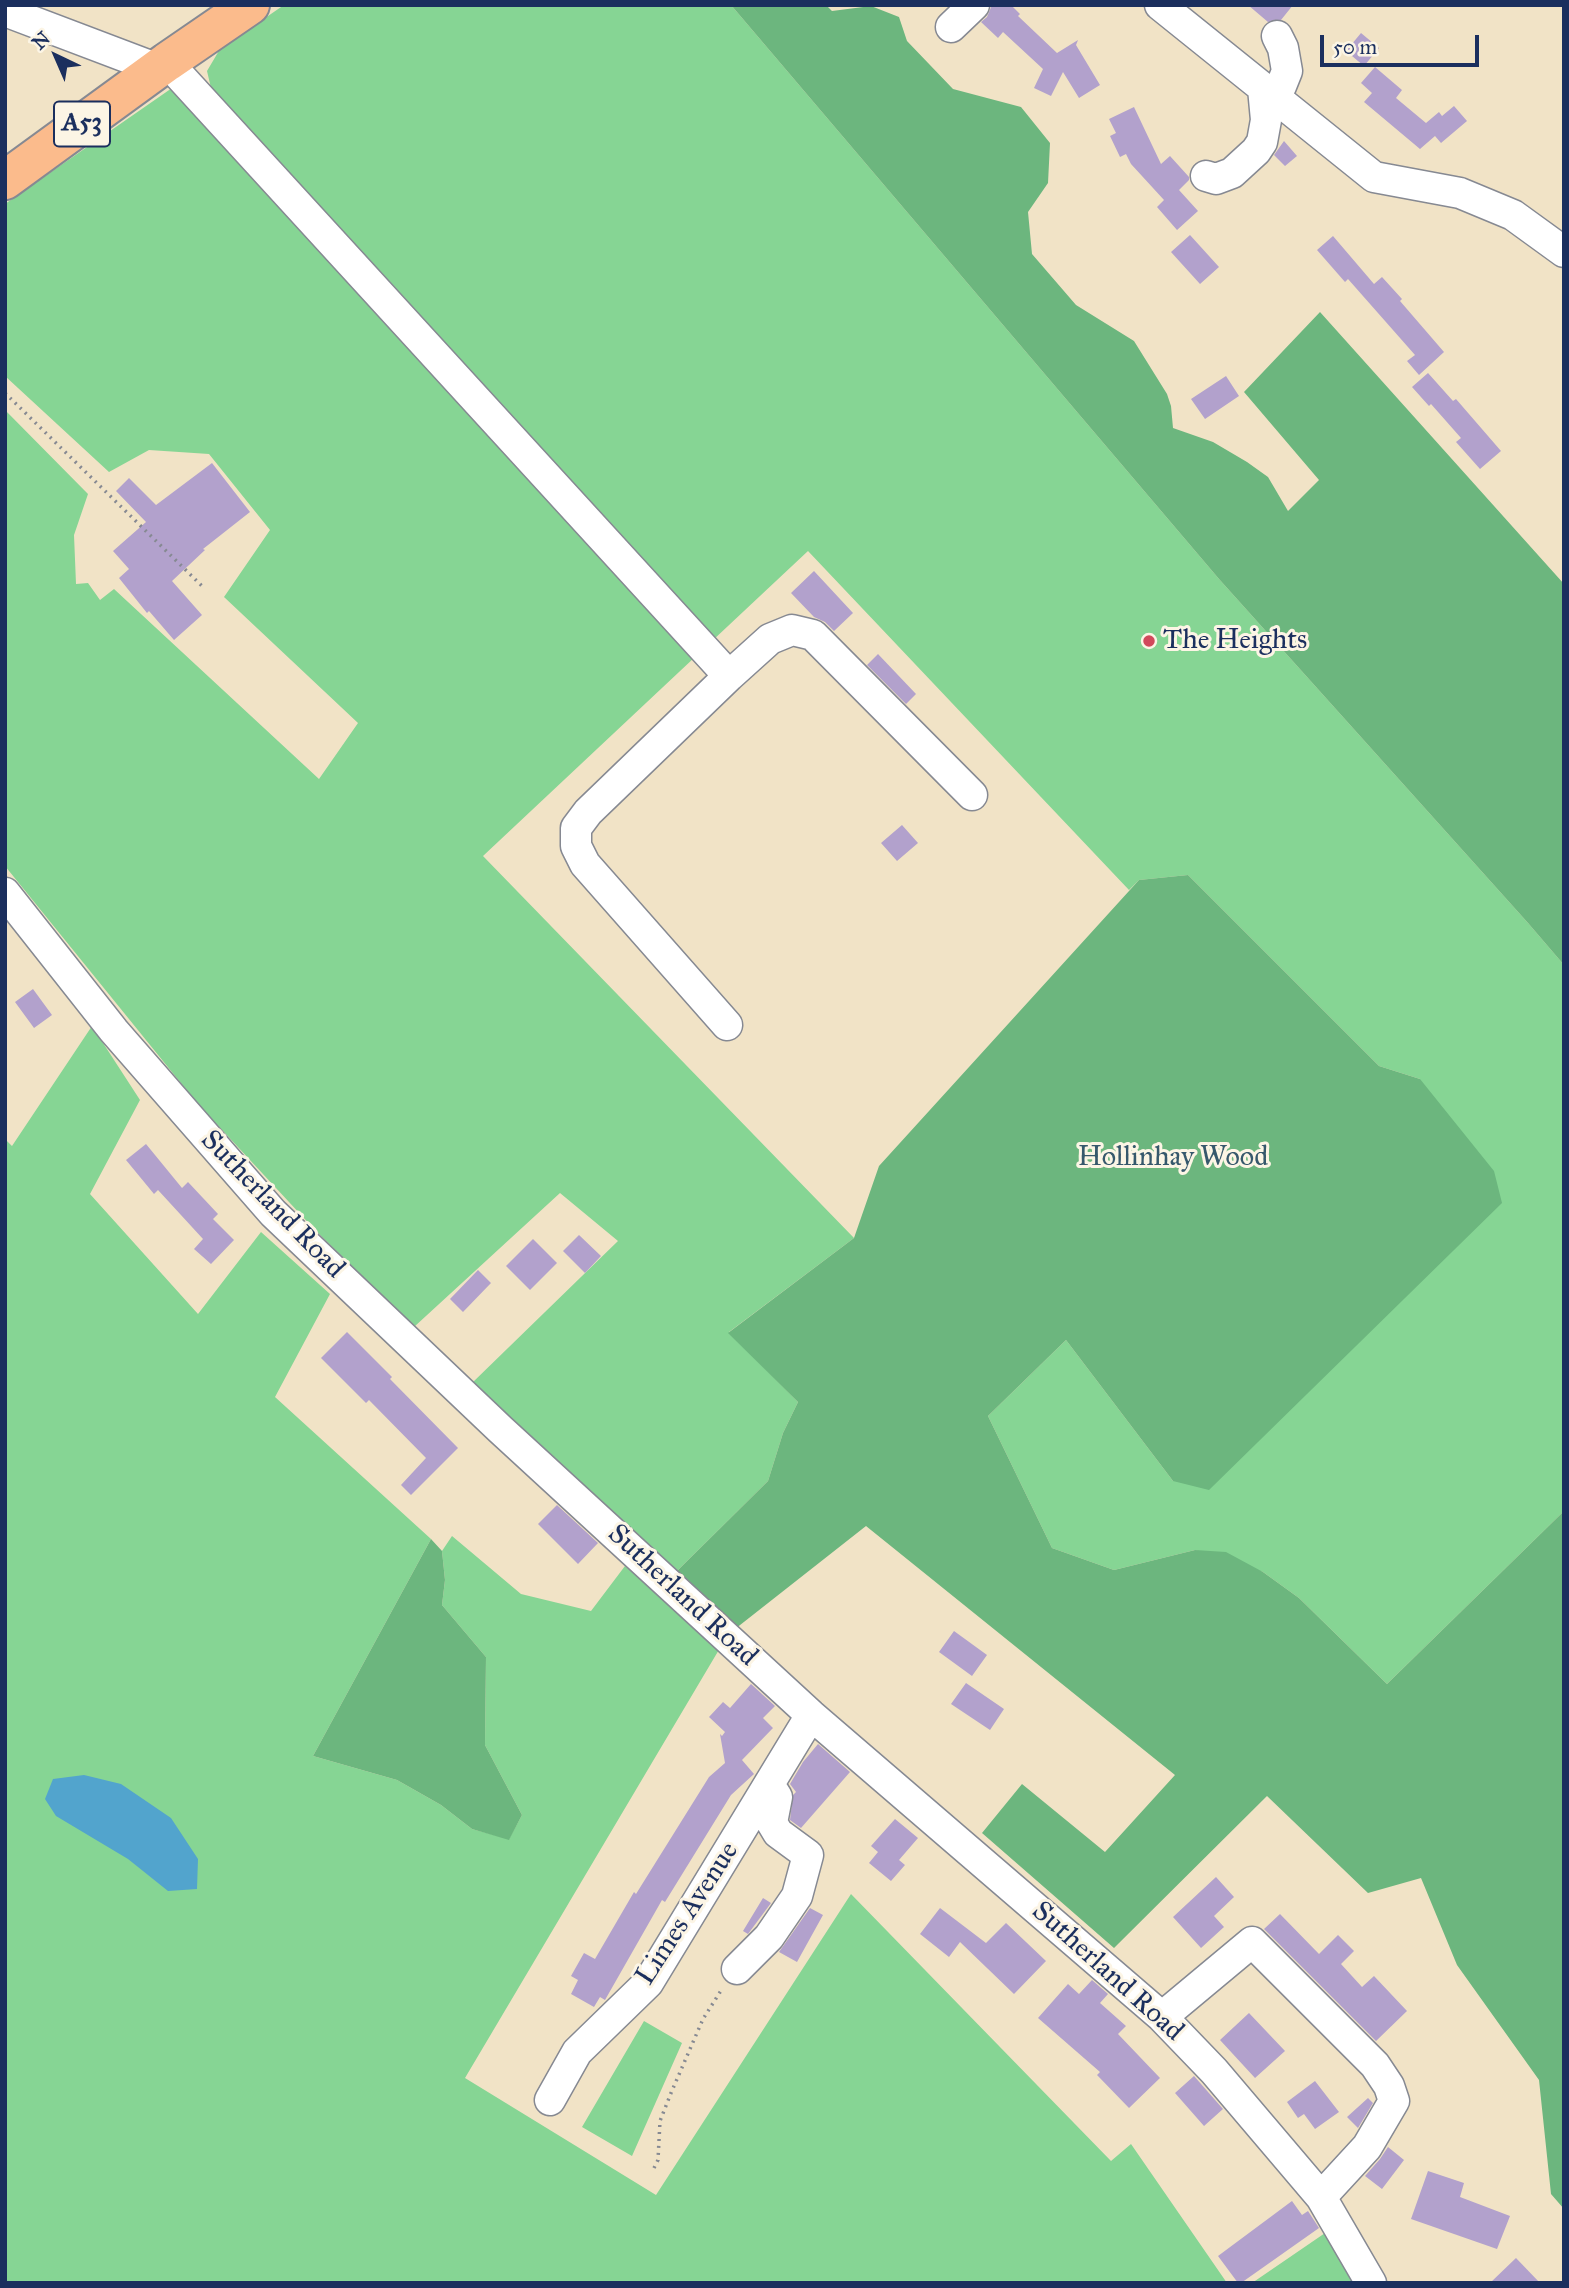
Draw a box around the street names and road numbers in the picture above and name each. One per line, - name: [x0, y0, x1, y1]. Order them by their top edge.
- road number: A53: [54, 102, 110, 146]
- street label: Sutherland Road: [193, 1124, 351, 1286]
- street label: Sutherland Road: [600, 1518, 764, 1674]
- street label: Limes Avenue: [629, 1836, 747, 1992]
- street label: Sutherland Road: [1024, 1895, 1190, 2049]

